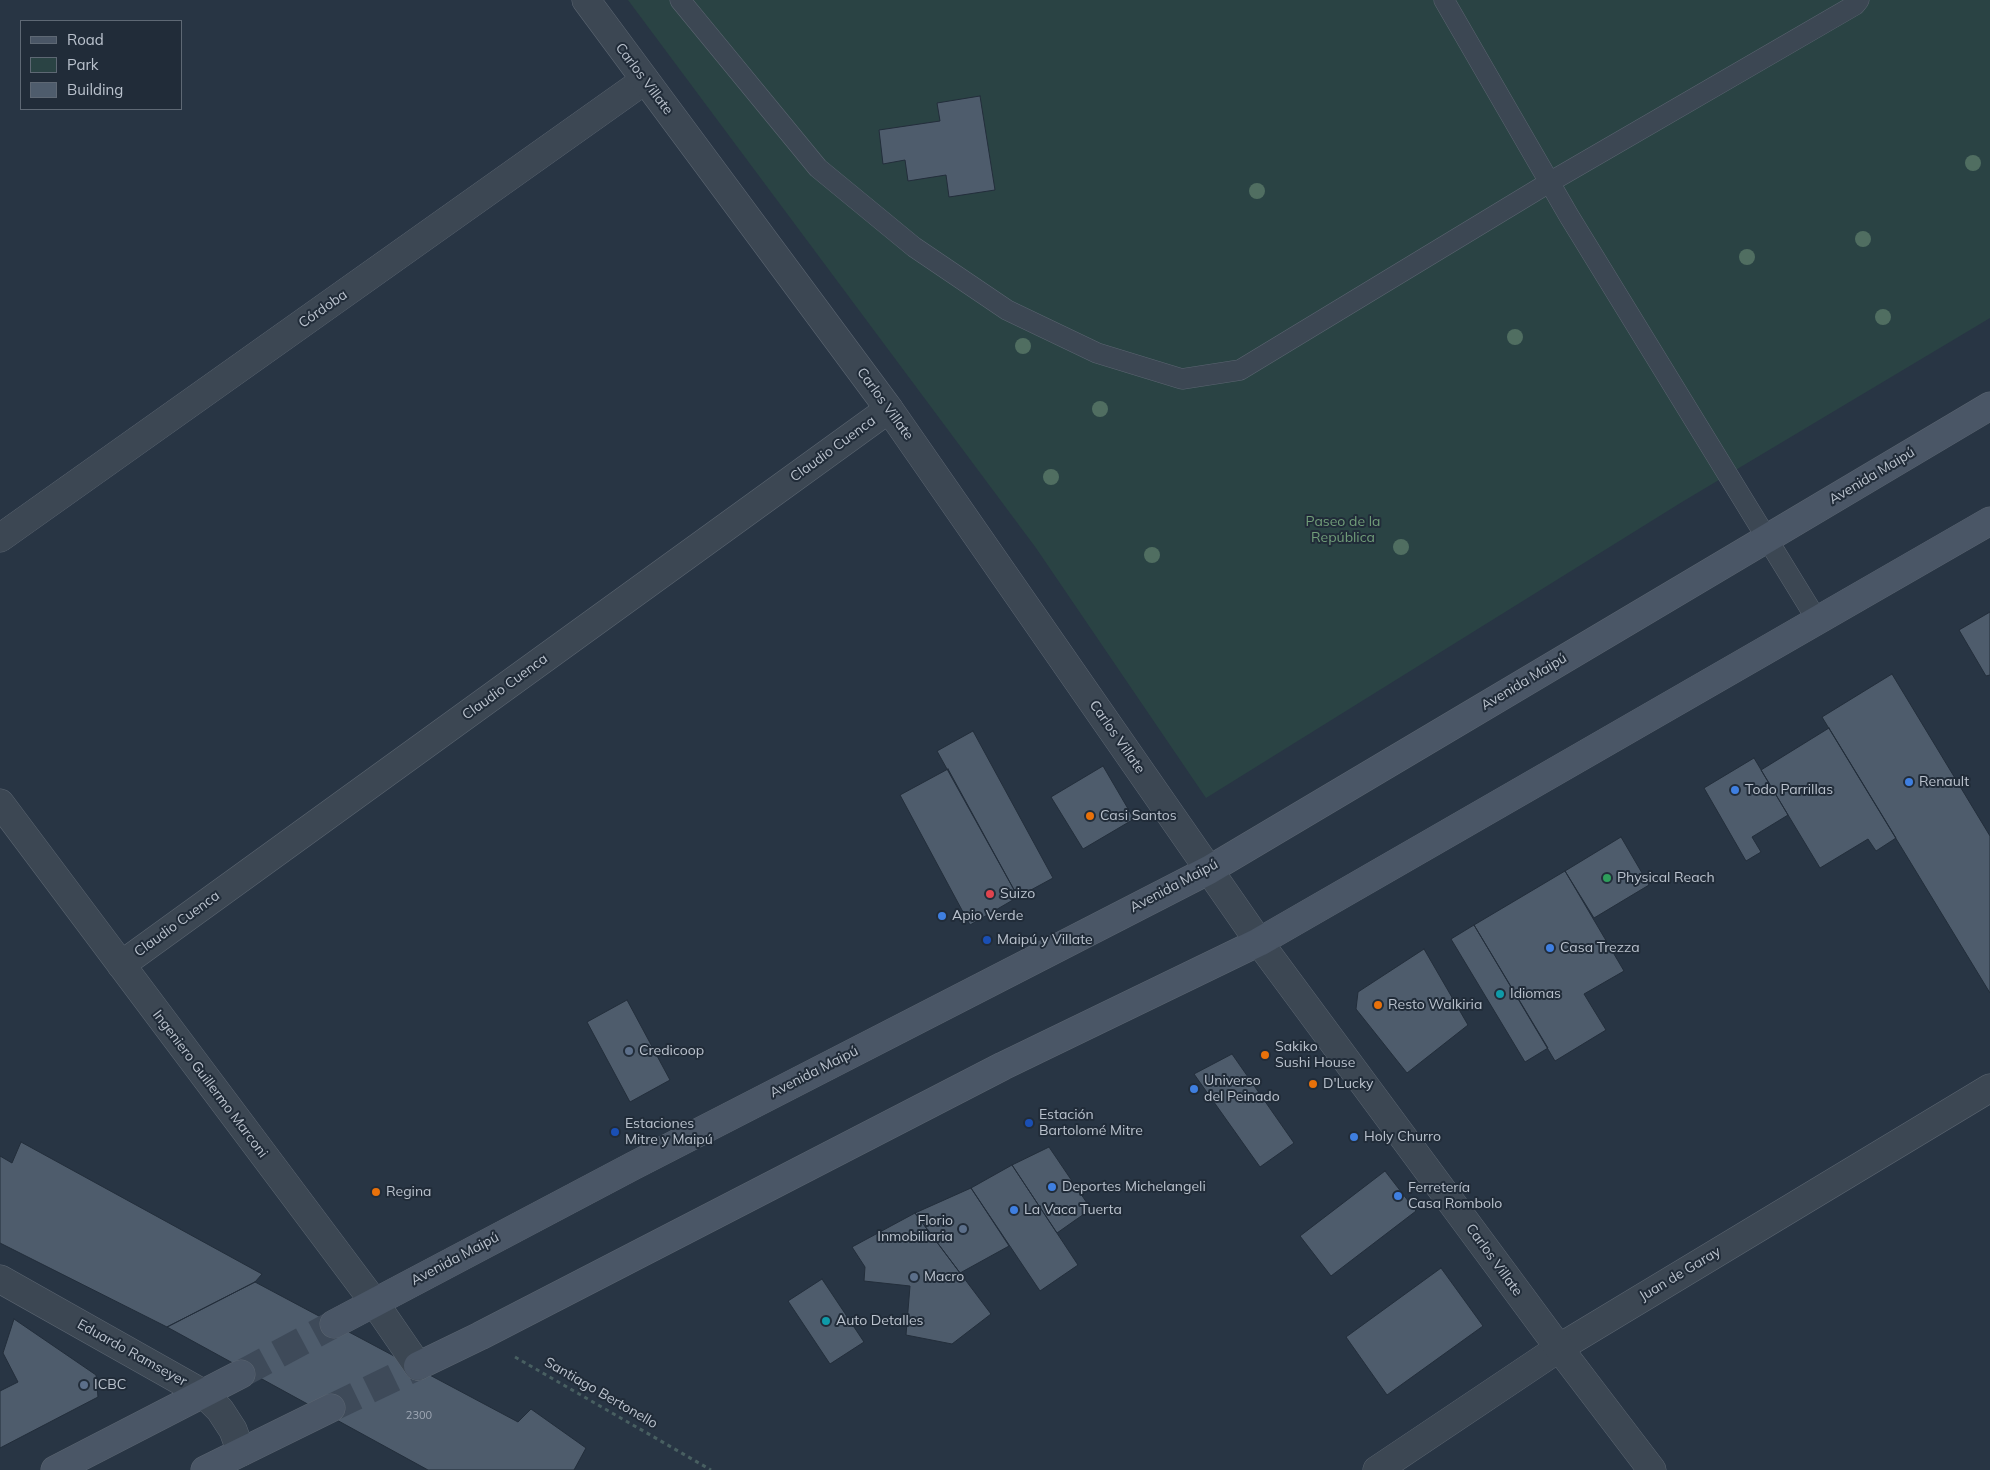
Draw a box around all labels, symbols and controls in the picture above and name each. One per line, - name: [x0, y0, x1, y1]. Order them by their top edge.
- legend: [20, 20, 182, 110]
- text: Road: [67, 30, 104, 49]
- street label: Carlos Villate: [612, 40, 676, 118]
- text: Park: [67, 55, 99, 74]
- text: Building: [67, 80, 123, 99]
- street label: Córdoba: [296, 286, 350, 332]
- street label: Carlos Villate: [853, 365, 917, 443]
- street label: Claudio Cuenca: [787, 412, 879, 486]
- street label: Avenida Maipú: [1826, 444, 1918, 508]
- park label: Paseo de la República: [1306, 514, 1380, 546]
- street label: Claudio Cuenca: [459, 650, 551, 724]
- street label: Avenida Maipú: [1478, 650, 1570, 714]
- street label: Carlos Villate: [1086, 697, 1148, 777]
- place label: Renault: [1919, 774, 1969, 790]
- marker: Renault: [1903, 776, 1915, 788]
- place label: Todo Parrillas: [1745, 782, 1833, 798]
- marker: Todo Parrillas: [1729, 784, 1741, 796]
- place label: Casi Santos: [1100, 808, 1177, 824]
- marker: Casi Santos: [1084, 810, 1096, 822]
- street label: Avenida Maipú: [1127, 856, 1221, 916]
- place label: Physical Reach: [1617, 870, 1715, 886]
- marker: Physical Reach: [1601, 872, 1613, 884]
- place label: Suizo: [1000, 886, 1035, 902]
- street label: Claudio Cuenca: [131, 887, 223, 961]
- marker: Suizo: [984, 888, 996, 900]
- place label: Apio Verde: [952, 908, 1023, 924]
- marker: Apio Verde: [936, 910, 948, 922]
- place label: Maipú y Villate: [997, 932, 1093, 948]
- marker: Maipú y Villate: [981, 934, 993, 946]
- place label: Casa Trezza: [1560, 940, 1640, 956]
- marker: Casa Trezza: [1544, 942, 1556, 954]
- place label: Idiomas: [1510, 986, 1561, 1002]
- marker: Idiomas: [1494, 988, 1506, 1000]
- place label: Resto Walkiria: [1388, 997, 1482, 1013]
- marker: Resto Walkiria: [1372, 999, 1384, 1011]
- street label: Ingeniero Guillermo Marconi: [149, 1007, 271, 1161]
- place label: Sakiko Sushi House: [1275, 1039, 1355, 1072]
- street label: Avenida Maipú: [767, 1042, 861, 1102]
- place label: Credicoop: [639, 1043, 704, 1059]
- marker: Credicoop: [623, 1045, 635, 1057]
- marker: Sakiko Sushi House: [1259, 1049, 1271, 1061]
- place label: Universo del Peinado: [1204, 1073, 1280, 1106]
- place label: D'Lucky: [1323, 1076, 1373, 1092]
- marker: D'Lucky: [1307, 1078, 1319, 1090]
- marker: Universo del Peinado: [1188, 1083, 1200, 1095]
- place label: Estación Bartolomé Mitre: [1039, 1107, 1143, 1140]
- place label: Estaciones Mitre y Maipú: [625, 1116, 713, 1148]
- marker: Estación Bartolomé Mitre: [1023, 1117, 1035, 1129]
- marker: Estaciones Mitre y Maipú: [609, 1126, 621, 1138]
- place label: Holy Churro: [1364, 1129, 1441, 1145]
- marker: Holy Churro: [1348, 1131, 1360, 1143]
- place label: Deportes Michelangeli: [1062, 1179, 1206, 1195]
- place label: Ferretería Casa Rombolo: [1408, 1180, 1502, 1212]
- marker: Deportes Michelangeli: [1046, 1181, 1058, 1193]
- place label: Regina: [386, 1184, 432, 1200]
- marker: Regina: [370, 1186, 382, 1198]
- marker: Ferretería Casa Rombolo: [1392, 1190, 1404, 1202]
- place label: La Vaca Tuerta: [1024, 1202, 1122, 1218]
- marker: La Vaca Tuerta: [1008, 1204, 1020, 1216]
- place label: Florio Inmobiliaria: [877, 1213, 953, 1246]
- street label: Carlos Villate: [1462, 1221, 1526, 1299]
- marker: Florio Inmobiliaria: [957, 1223, 969, 1235]
- street label: Avenida Maipú: [408, 1229, 502, 1289]
- street label: Juan de Garay: [1636, 1243, 1724, 1305]
- place label: Macro: [924, 1269, 964, 1285]
- marker: Macro: [908, 1271, 920, 1283]
- place label: Auto Detalles: [836, 1313, 923, 1329]
- marker: Auto Detalles: [820, 1315, 832, 1327]
- street label: Eduardo Ramseyer: [74, 1316, 190, 1390]
- street label: Santiago Bertonello: [541, 1354, 661, 1432]
- place label: ICBC: [94, 1377, 126, 1393]
- marker: ICBC: [78, 1379, 90, 1391]
- house number: 2300: [406, 1409, 432, 1423]

